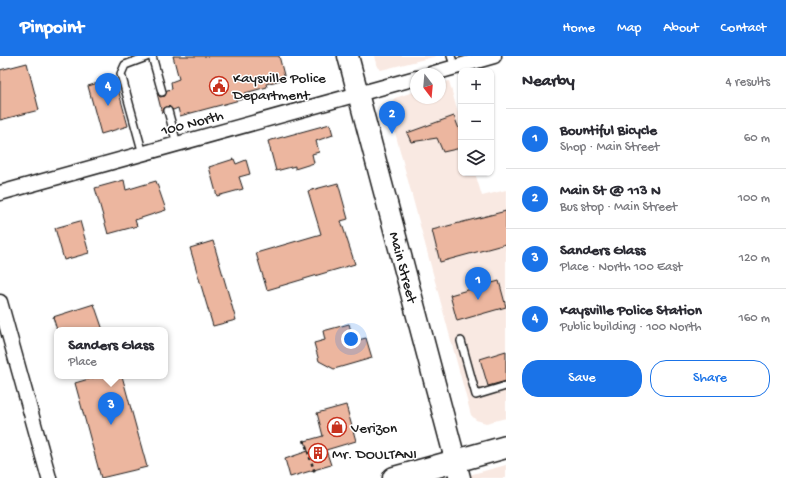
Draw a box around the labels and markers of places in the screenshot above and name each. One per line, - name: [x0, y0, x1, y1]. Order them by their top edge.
- place label: Kaysville Police Department: [232, 70, 326, 105]
- pin: 4: [95, 73, 121, 106]
- public building icon: Kaysville Police Department: [208, 75, 230, 97]
- pin: 2: [379, 101, 405, 134]
- pin: 1: [465, 267, 491, 300]
- pin: 3: [98, 392, 124, 425]
- shop icon: Verizon: [326, 416, 348, 438]
- place label: Verizon: [350, 420, 397, 438]
- building icon: Mr. DOULTANI: [307, 442, 329, 464]
- place label: Mr. DOULTANI: [332, 446, 417, 464]

